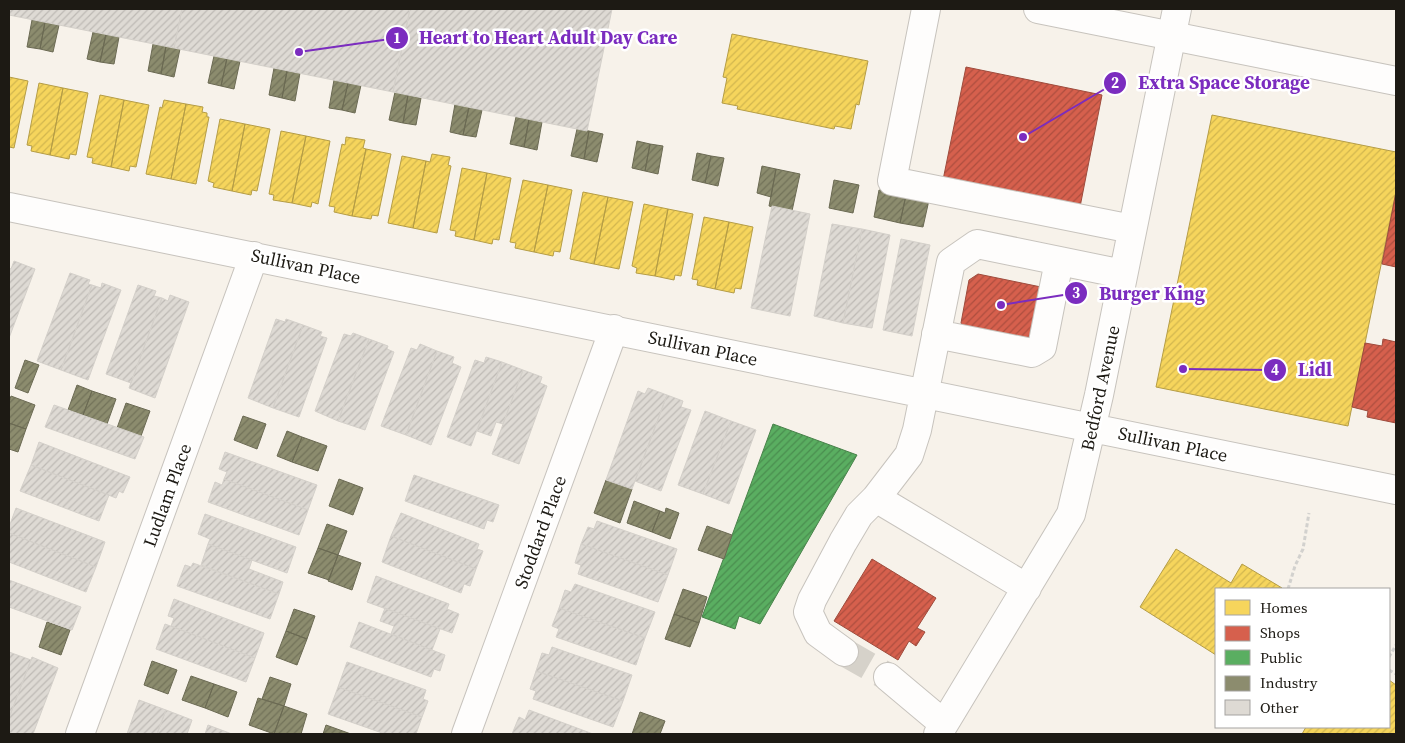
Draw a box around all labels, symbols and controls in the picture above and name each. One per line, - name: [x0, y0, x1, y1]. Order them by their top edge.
- callout: Heart to Heart Adult Day Care: [384, 21, 688, 55]
- text: Heart to Heart Adult Day Care: [419, 24, 677, 50]
- text: 1: [393, 27, 401, 48]
- callout: Extra Space Storage: [1103, 66, 1320, 100]
- text: Extra Space Storage: [1138, 69, 1310, 95]
- text: 2: [1111, 72, 1119, 93]
- street label: Sullivan Place: [249, 242, 363, 290]
- callout: Burger King: [1064, 276, 1215, 310]
- text: Burger King: [1099, 280, 1206, 306]
- text: 3: [1072, 282, 1080, 303]
- street label: Bedford Avenue: [1075, 323, 1125, 453]
- street label: Sullivan Place: [646, 324, 760, 372]
- callout: Lidl: [1263, 353, 1342, 387]
- text: Lidl: [1298, 356, 1332, 382]
- text: 4: [1271, 359, 1279, 380]
- street label: Sullivan Place: [1116, 420, 1230, 468]
- street label: Ludlam Place: [137, 440, 197, 550]
- street label: Stoddard Place: [508, 472, 572, 592]
- legend: [1215, 588, 1390, 728]
- text: Homes: [1260, 597, 1307, 618]
- text: Shops: [1260, 622, 1300, 643]
- text: Public: [1260, 647, 1302, 668]
- text: Industry: [1260, 672, 1318, 693]
- text: Other: [1260, 697, 1299, 718]

